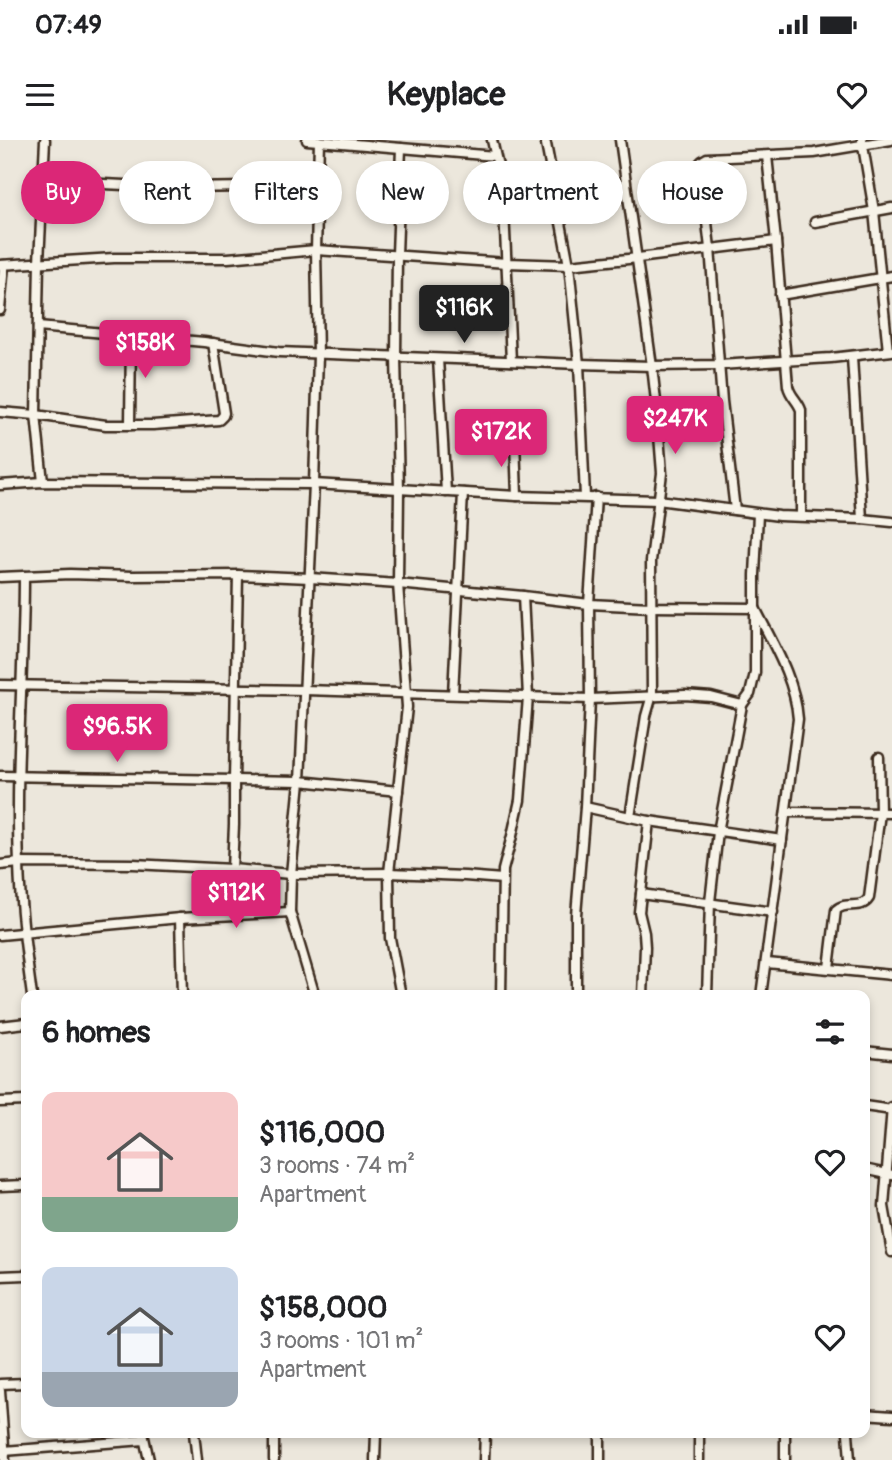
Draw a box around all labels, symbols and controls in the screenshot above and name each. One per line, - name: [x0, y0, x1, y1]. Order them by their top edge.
- text: 07:49: [35, 9, 102, 41]
- text: Keyplace: [387, 75, 505, 115]
- icon: menu: [21, 76, 59, 114]
- icon: heart: [833, 76, 871, 114]
- chip: Buy: [21, 161, 105, 224]
- chip: Rent: [119, 161, 215, 224]
- chip: Filters: [229, 161, 342, 224]
- chip: New: [356, 161, 449, 224]
- chip: Apartment: [463, 161, 623, 224]
- chip: House: [637, 161, 747, 224]
- pin: $116K: [415, 286, 513, 345]
- text: $116K: [435, 293, 493, 322]
- pin: $158K: [96, 320, 194, 380]
- text: $158K: [115, 328, 175, 357]
- pin: $247K: [626, 396, 724, 456]
- text: $247K: [643, 404, 707, 433]
- pin: $172K: [452, 410, 550, 469]
- text: $172K: [471, 417, 531, 446]
- pin: $96.5K: [60, 704, 174, 764]
- text: $96.5K: [82, 712, 152, 741]
- pin: $112K: [187, 870, 285, 930]
- text: $112K: [207, 878, 265, 907]
- icon: filters: [811, 1013, 849, 1051]
- text: 6 homes: [42, 1014, 150, 1051]
- text: $116,000: [259, 1114, 385, 1151]
- icon: home: [98, 1120, 182, 1204]
- icon: heart: [811, 1143, 849, 1181]
- text: 3 rooms · 74 m²: [259, 1151, 415, 1180]
- text: Apartment: [259, 1180, 366, 1209]
- text: $158,000: [259, 1289, 387, 1326]
- icon: home: [98, 1295, 182, 1379]
- icon: heart: [811, 1318, 849, 1356]
- text: 3 rooms · 101 m²: [259, 1326, 423, 1355]
- text: Apartment: [259, 1355, 366, 1384]

